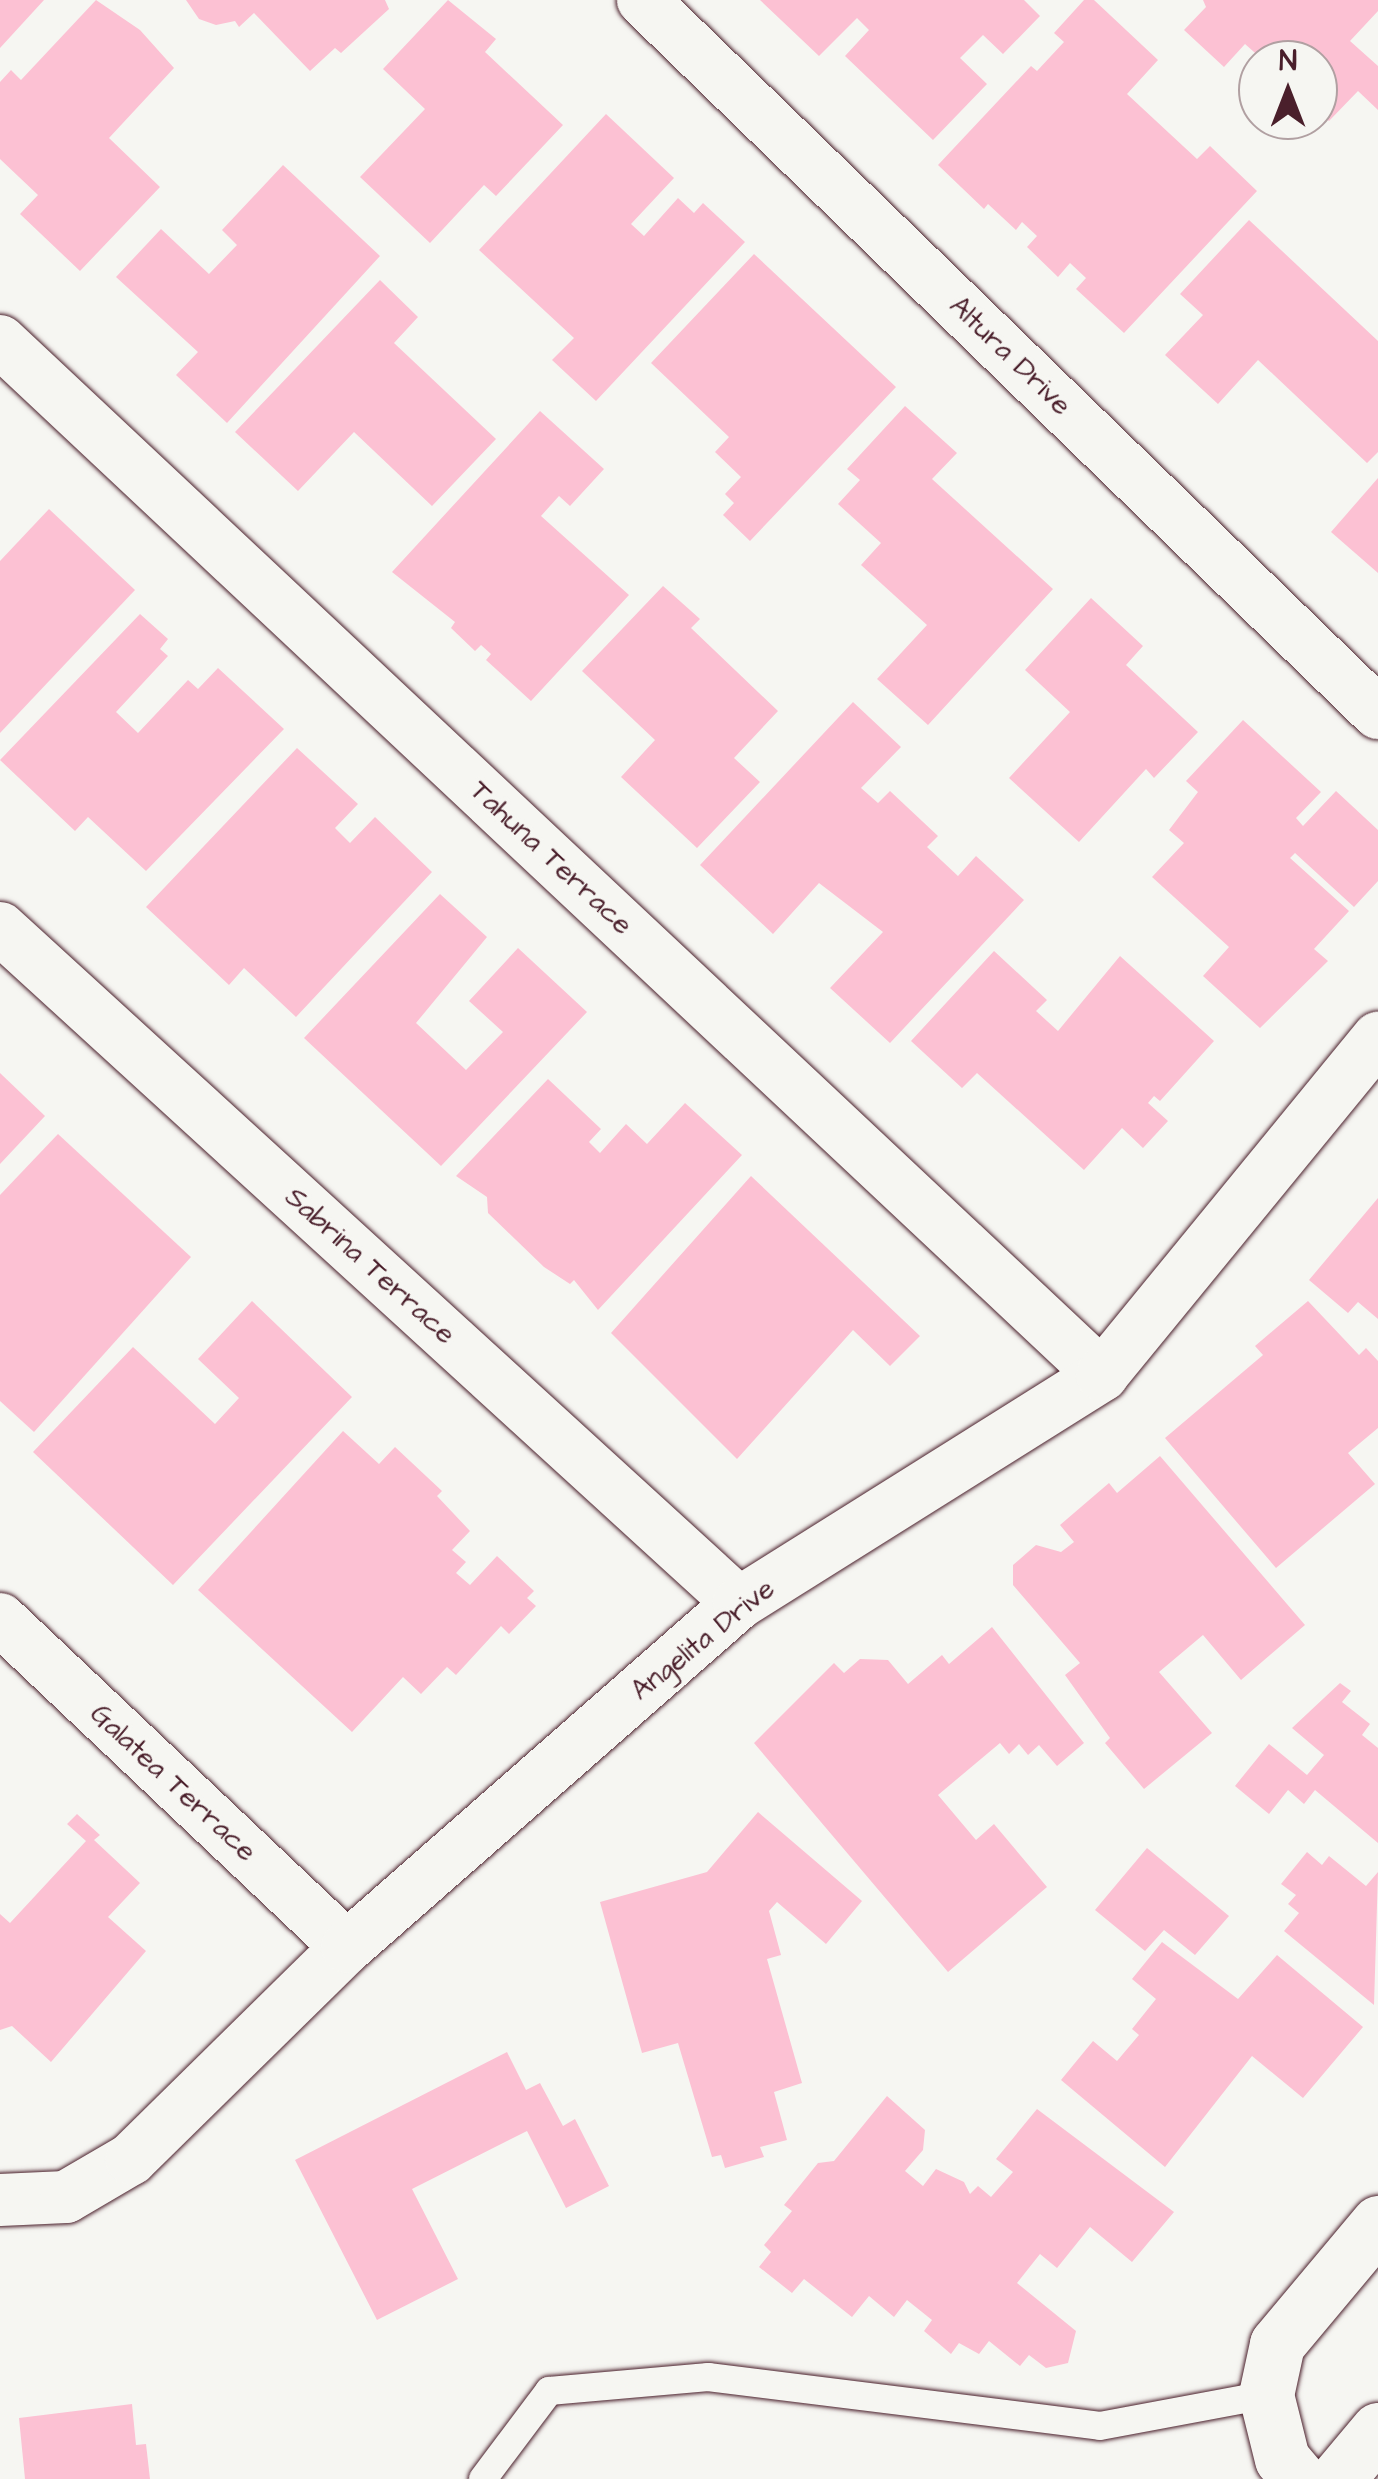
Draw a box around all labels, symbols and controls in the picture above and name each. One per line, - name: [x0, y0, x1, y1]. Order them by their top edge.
- north arrow: [1238, 40, 1338, 140]
- text: N: [1279, 42, 1297, 81]
- street label: Altura Drive: [942, 290, 1078, 422]
- street label: Tahuna Terrace: [463, 774, 639, 942]
- street label: Sabrina Terrace: [278, 1181, 462, 1351]
- street label: Angelita Drive: [625, 1572, 781, 1708]
- street label: Galatea Terrace: [83, 1697, 263, 1869]

